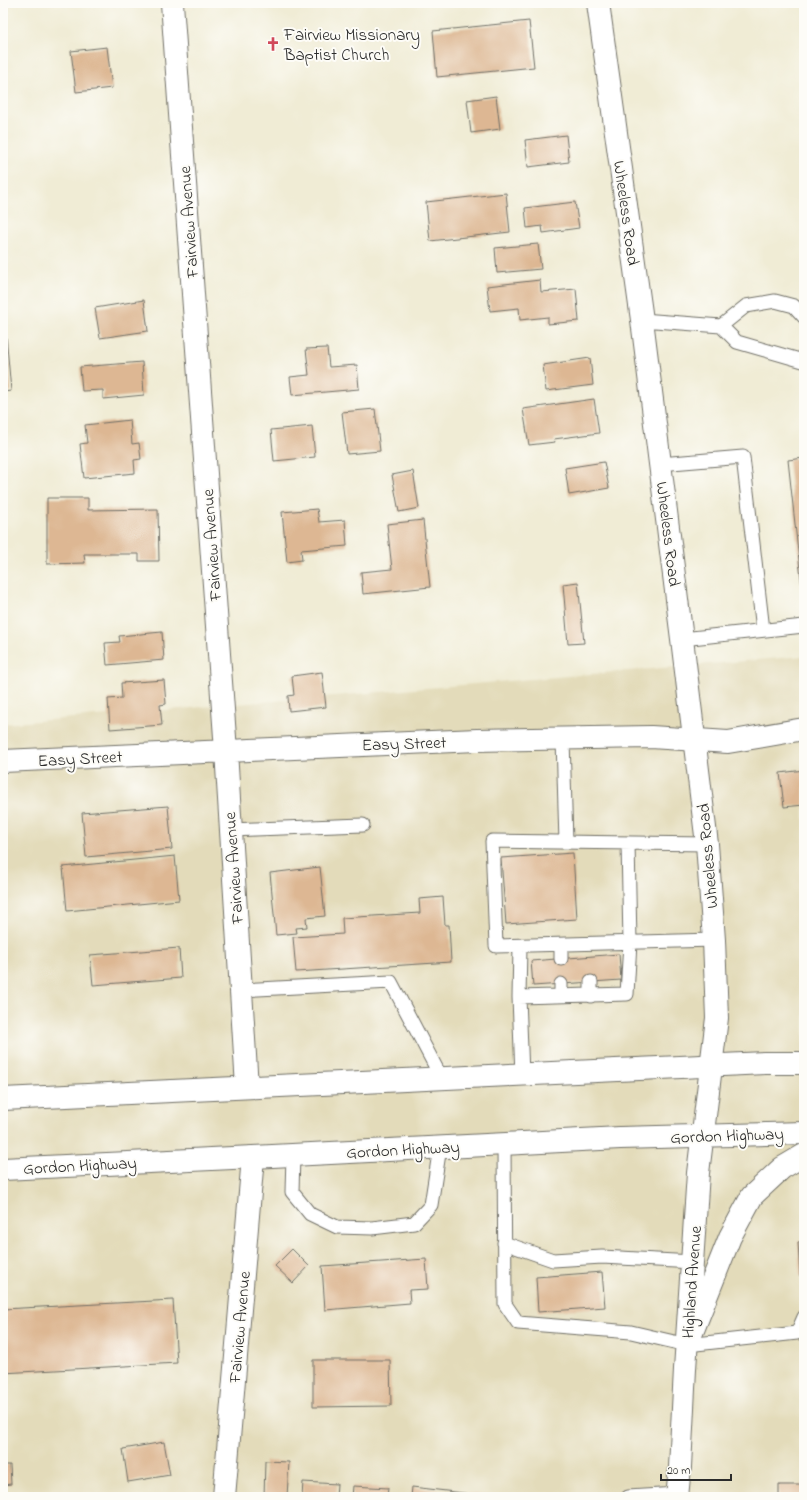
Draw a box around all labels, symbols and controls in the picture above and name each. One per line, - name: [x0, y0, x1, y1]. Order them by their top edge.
- place label: Fairview Missionary Baptist Church: [283, 23, 420, 68]
- church icon: Fairview Missionary Baptist Church: [265, 36, 281, 52]
- street label: Wheeless Road: [606, 159, 645, 268]
- street label: Fairview Avenue: [173, 165, 206, 280]
- street label: Wheeless Road: [649, 480, 686, 588]
- street label: Fairview Avenue: [196, 488, 229, 603]
- street label: Easy Street: [361, 731, 447, 759]
- street label: Easy Street: [37, 745, 123, 775]
- street label: Wheeless Road: [691, 802, 726, 910]
- street label: Fairview Avenue: [218, 811, 251, 926]
- street label: Gordon Highway: [670, 1122, 784, 1153]
- street label: Gordon Highway: [346, 1135, 461, 1168]
- street label: Gordon Highway: [23, 1151, 138, 1184]
- street label: Highland Avenue: [676, 1224, 711, 1340]
- street label: Fairview Avenue: [223, 1270, 258, 1385]
- scale bar: [661, 1456, 731, 1482]
- text: 20 m: [667, 1462, 690, 1480]

